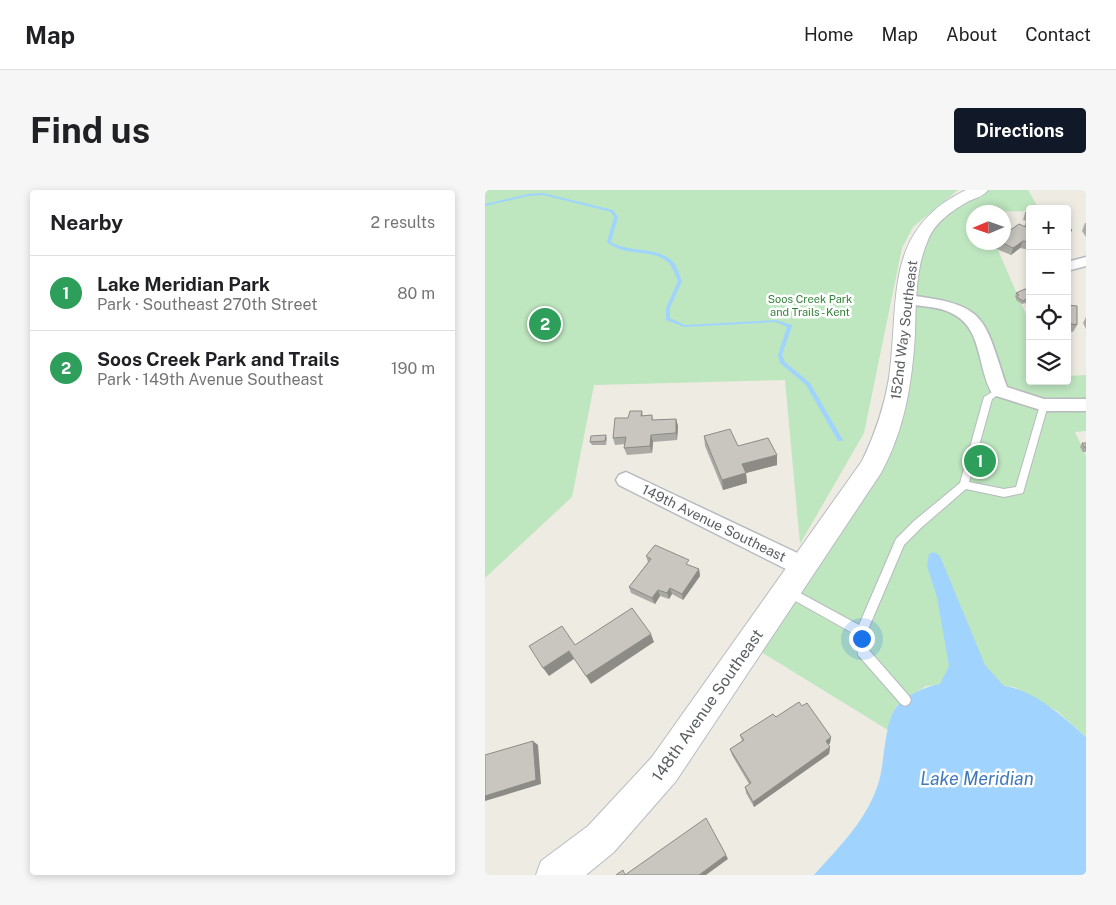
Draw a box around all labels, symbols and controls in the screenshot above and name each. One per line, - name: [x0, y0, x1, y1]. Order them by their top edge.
- text: Map: [25, 21, 75, 49]
- text: Home: [804, 24, 854, 45]
- text: Map: [882, 24, 918, 45]
- text: About: [946, 24, 997, 45]
- text: Contact: [1025, 24, 1091, 45]
- button: Directions: [954, 108, 1086, 153]
- text: Find us: [30, 110, 150, 151]
- north arrow: [966, 205, 1011, 250]
- map controls: [1026, 205, 1071, 385]
- button: +: [1026, 205, 1071, 250]
- text: Nearby: [50, 210, 123, 235]
- text: 2 results: [370, 213, 435, 232]
- button: −: [1026, 250, 1071, 295]
- street label: 152nd Way Southeast: [888, 259, 920, 401]
- text: Lake Meridian Park: [97, 273, 270, 295]
- text: 1: [63, 284, 69, 303]
- text: 80 m: [397, 284, 435, 303]
- park label: Soos Creek Park and Trails - Kent: [768, 293, 852, 318]
- text: Park · Southeast 270th Street: [97, 295, 317, 314]
- button: locate: [1026, 295, 1071, 340]
- pin: 2: [529, 305, 561, 343]
- button: layers: [1026, 340, 1071, 385]
- text: Soos Creek Park and Trails: [97, 348, 340, 370]
- text: 2: [61, 359, 71, 378]
- text: 190 m: [391, 359, 435, 378]
- text: Park · 149th Avenue Southeast: [97, 370, 323, 389]
- pin: 1: [964, 442, 996, 480]
- street label: 149th Avenue Southeast: [639, 481, 789, 565]
- street label: 148th Avenue Southeast: [648, 626, 767, 785]
- your location: [849, 626, 875, 652]
- water label: Lake Meridian: [920, 768, 1034, 789]

